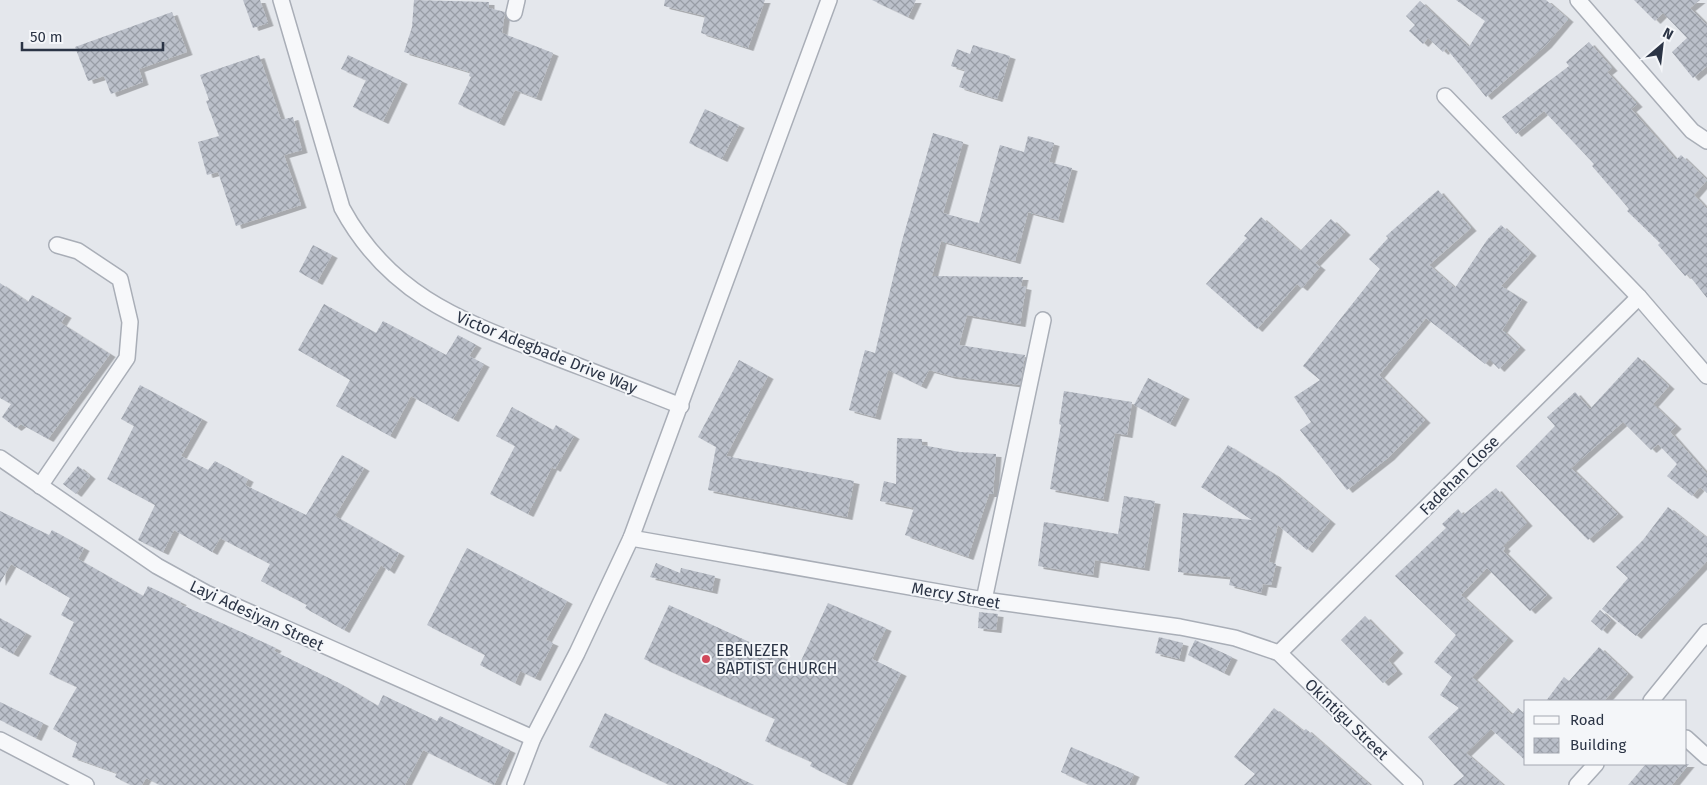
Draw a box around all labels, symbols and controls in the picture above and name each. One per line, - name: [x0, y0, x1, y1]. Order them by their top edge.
- scale bar: [22, 20, 164, 52]
- north arrow: [1637, 20, 1687, 70]
- text: N: [1660, 24, 1676, 44]
- text: 50 m: [30, 28, 63, 46]
- street label: Victor Adegbade Drive Way: [454, 307, 640, 398]
- street label: Fadehan Close: [1416, 432, 1503, 519]
- street label: Layi Adesiyan Street: [187, 576, 327, 655]
- street label: Mercy Street: [910, 578, 1002, 613]
- place label: EBENEZER BAPTIST CHURCH: [716, 641, 837, 678]
- marker: EBENEZER BAPTIST CHURCH: [700, 653, 712, 665]
- street label: Okintigu Street: [1301, 675, 1392, 764]
- legend: [1524, 700, 1687, 765]
- text: Road: [1570, 711, 1605, 729]
- text: Building: [1570, 736, 1626, 754]

